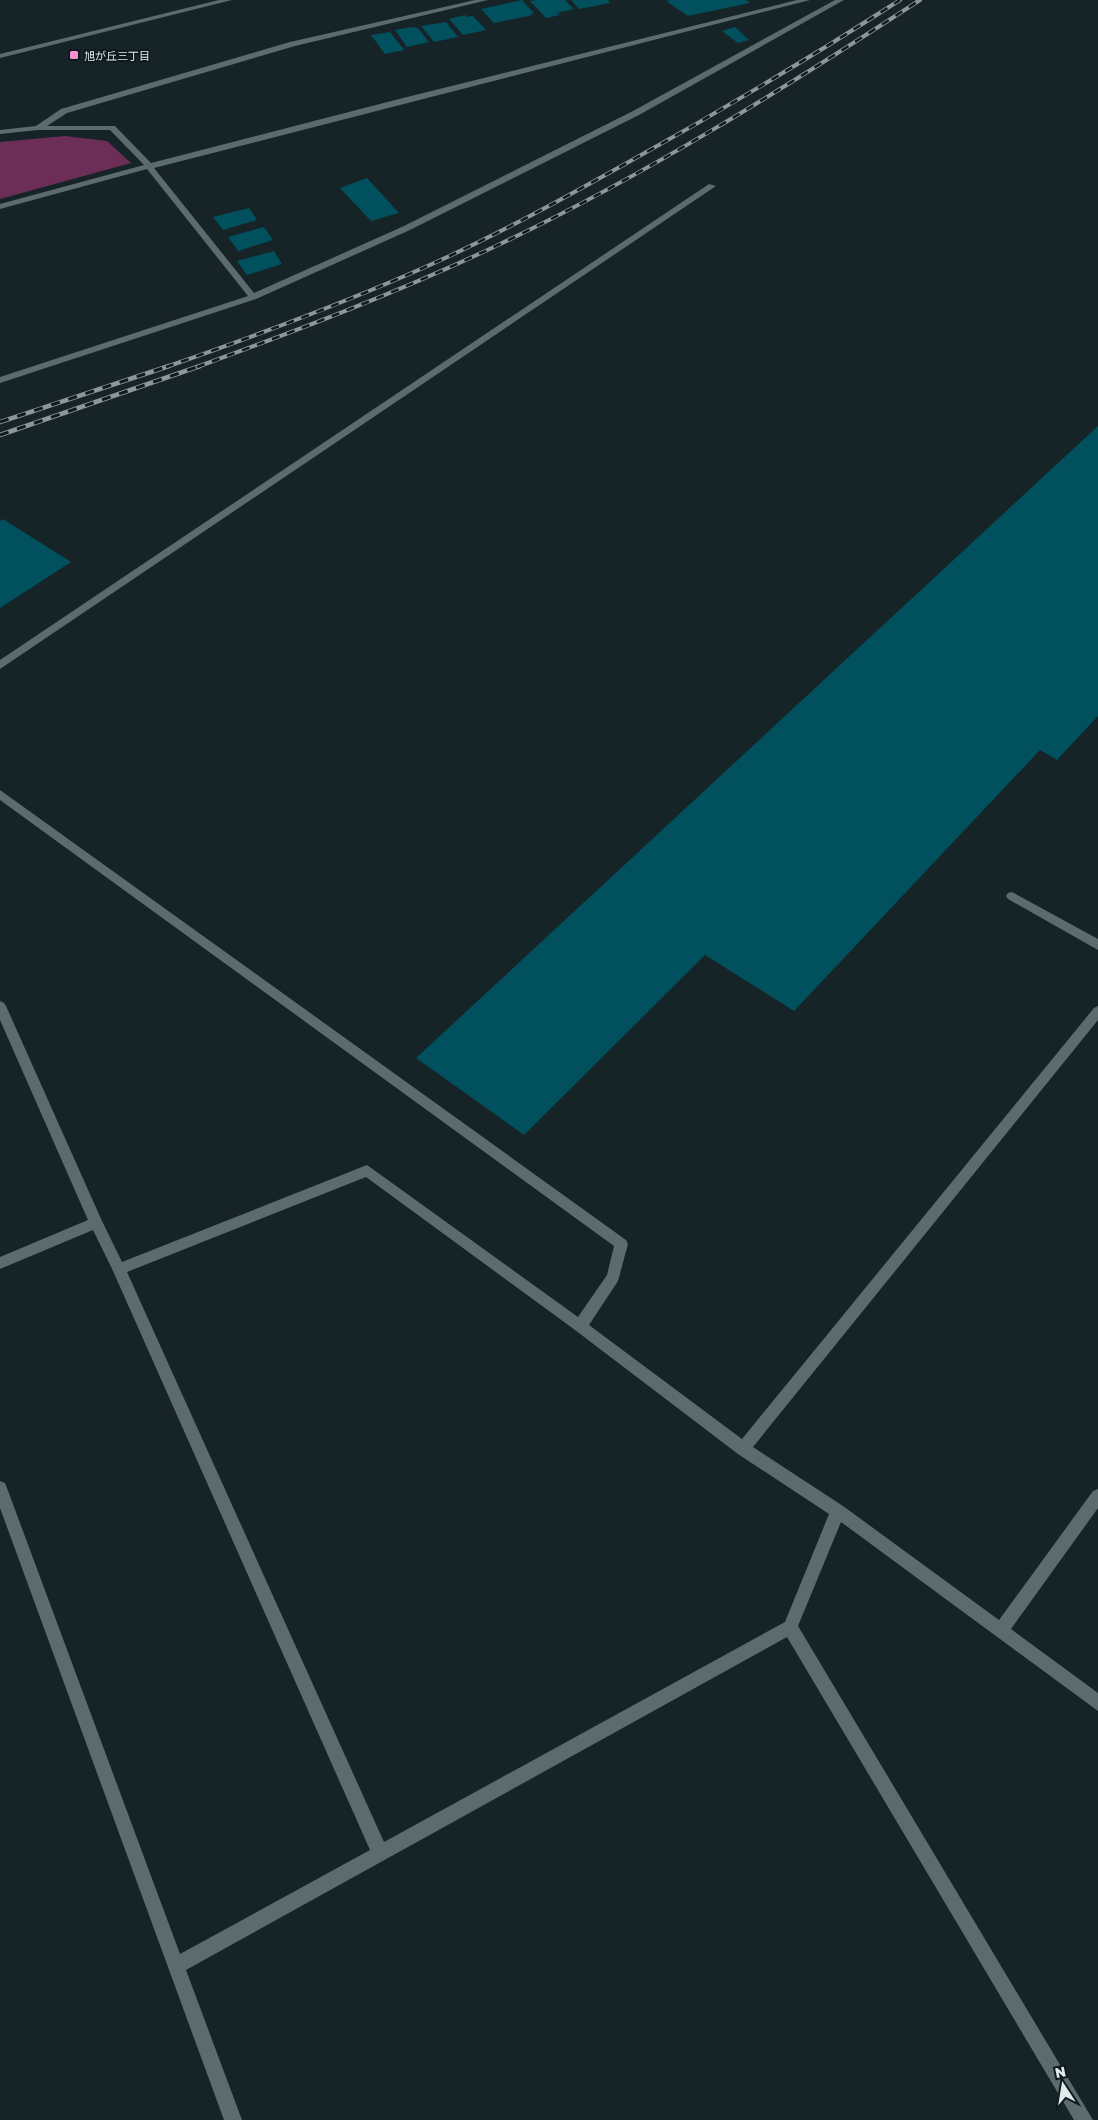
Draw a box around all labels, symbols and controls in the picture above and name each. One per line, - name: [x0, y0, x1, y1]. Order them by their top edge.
- marker: 旭が丘三丁目: [68, 49, 80, 61]
- place label: 旭が丘三丁目: [84, 49, 150, 62]
- north arrow: [1038, 2060, 1088, 2110]
- text: N: [1053, 2062, 1067, 2081]

